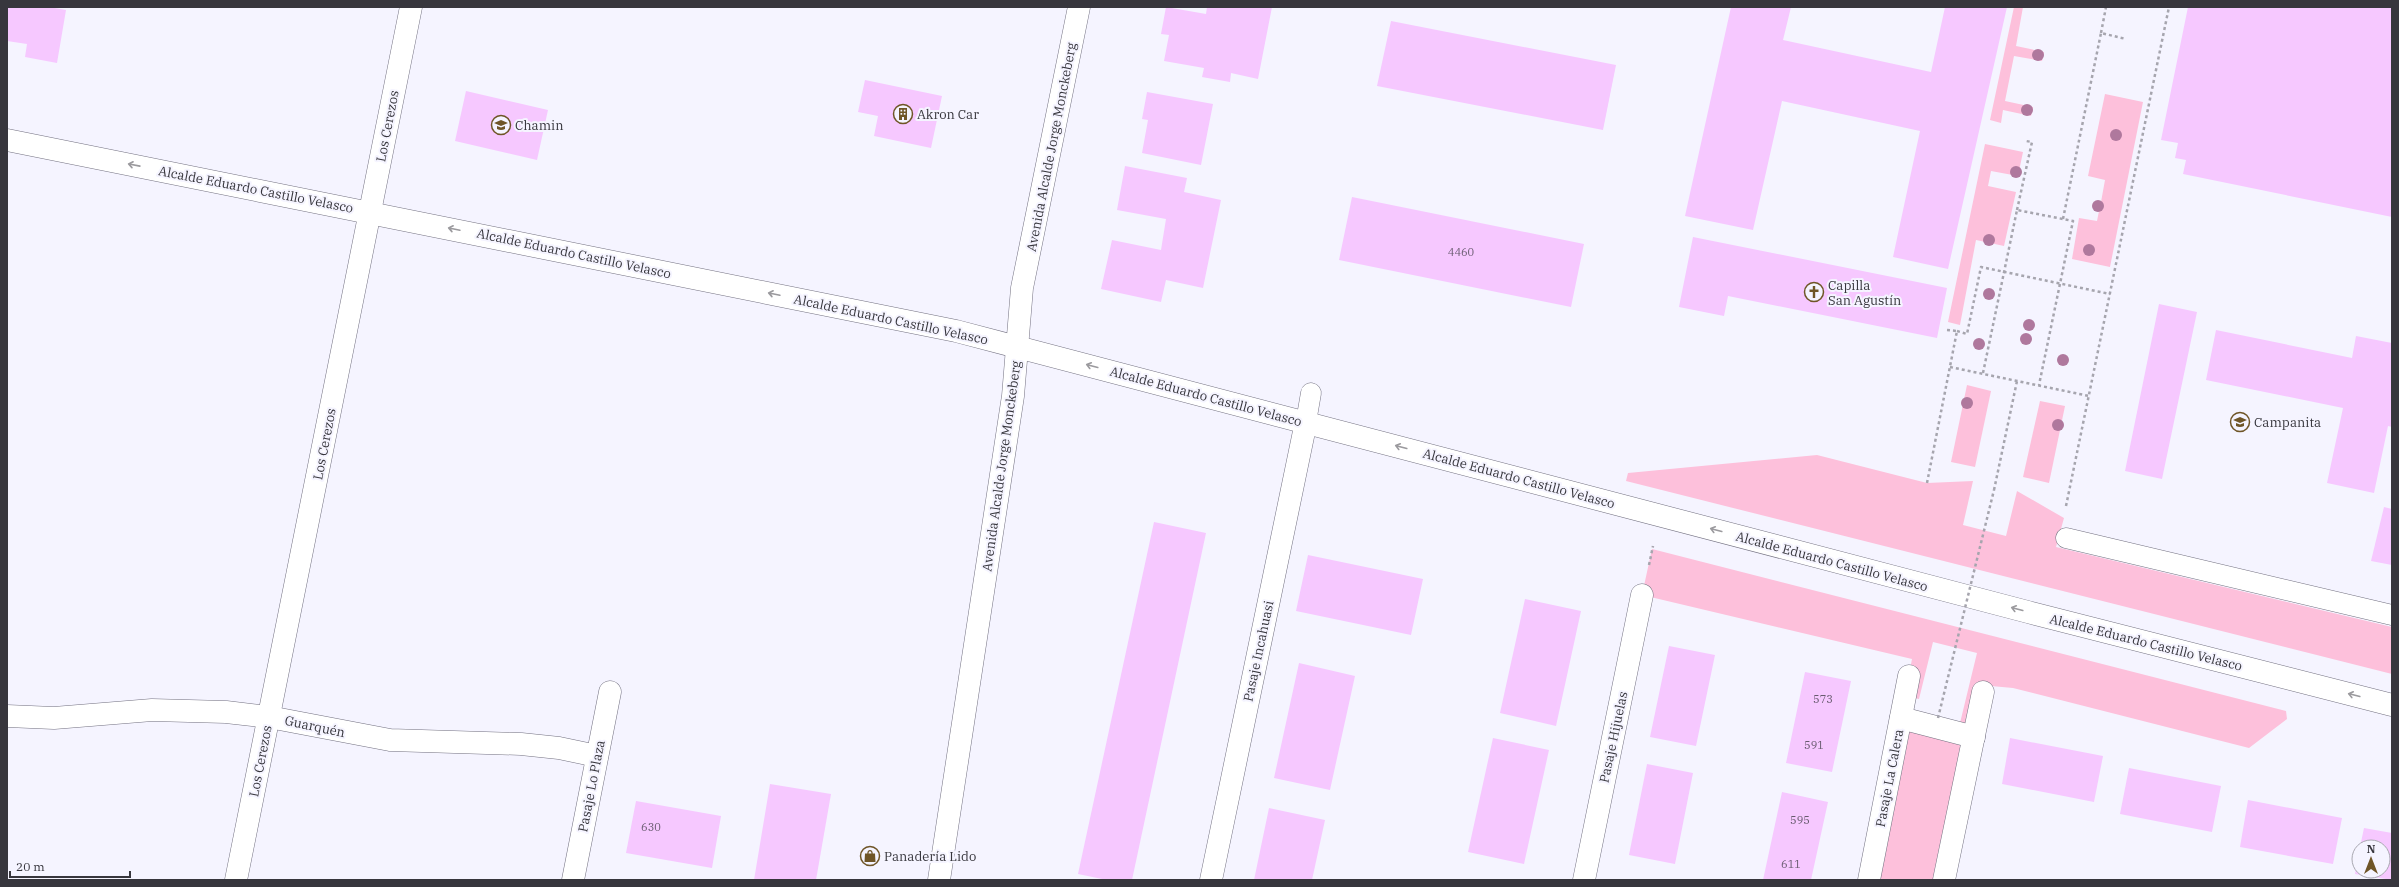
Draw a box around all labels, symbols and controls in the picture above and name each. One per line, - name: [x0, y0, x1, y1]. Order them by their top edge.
- street label: Avenida Alcalde Jorge Monckeberg: [1023, 41, 1080, 253]
- street label: Los Cerezos: [372, 89, 403, 163]
- building icon: Akron Car: [892, 103, 914, 125]
- place label: Akron Car: [917, 106, 979, 123]
- school or university icon: Chamin: [490, 114, 512, 136]
- place label: Chamin: [515, 117, 563, 134]
- one-way arrow: [128, 161, 141, 169]
- street label: Alcalde Eduardo Castillo Velasco: [157, 162, 355, 217]
- one-way arrow: [448, 225, 461, 233]
- street label: Alcalde Eduardo Castillo Velasco: [475, 225, 673, 282]
- house number: 4460: [1448, 245, 1475, 259]
- place label: Capilla San Agustín: [1828, 277, 1901, 309]
- church icon: Capilla San Agustín: [1803, 281, 1825, 303]
- one-way arrow: [767, 290, 780, 298]
- street label: Alcalde Eduardo Castillo Velasco: [792, 291, 990, 348]
- street label: Avenida Alcalde Jorge Monckeberg: [978, 360, 1025, 573]
- one-way arrow: [1086, 362, 1099, 369]
- street label: Alcalde Eduardo Castillo Velasco: [1108, 363, 1304, 430]
- street label: Los Cerezos: [309, 407, 340, 481]
- school or university icon: Campanita: [2229, 411, 2251, 433]
- place label: Campanita: [2254, 414, 2321, 431]
- one-way arrow: [1395, 443, 1408, 450]
- street label: Alcalde Eduardo Castillo Velasco: [1421, 445, 1617, 512]
- one-way arrow: [1710, 526, 1723, 533]
- street label: Alcalde Eduardo Castillo Velasco: [1734, 528, 1930, 595]
- street label: Pasaje Incahuasi: [1240, 599, 1277, 703]
- one-way arrow: [2011, 605, 2024, 612]
- street label: Alcalde Eduardo Castillo Velasco: [2048, 610, 2244, 675]
- street label: Pasaje Hijuelas: [1596, 690, 1631, 784]
- one-way arrow: [2348, 691, 2361, 698]
- house number: 573: [1813, 692, 1833, 706]
- street label: Guarquén: [283, 712, 347, 741]
- street label: Los Cerezos: [245, 724, 276, 798]
- street label: Pasaje La Calera: [1872, 728, 1907, 828]
- house number: 591: [1804, 738, 1824, 752]
- street label: Pasaje Lo Plaza: [574, 739, 609, 834]
- house number: 595: [1790, 813, 1810, 827]
- house number: 630: [641, 820, 661, 834]
- north arrow: [2351, 839, 2391, 879]
- text: N: [2367, 842, 2376, 856]
- shop icon: Panadería Lido: [859, 845, 881, 867]
- place label: Panadería Lido: [884, 848, 976, 865]
- scale bar: [10, 853, 130, 879]
- house number: 611: [1781, 857, 1801, 871]
- text: 20 m: [16, 859, 45, 874]

